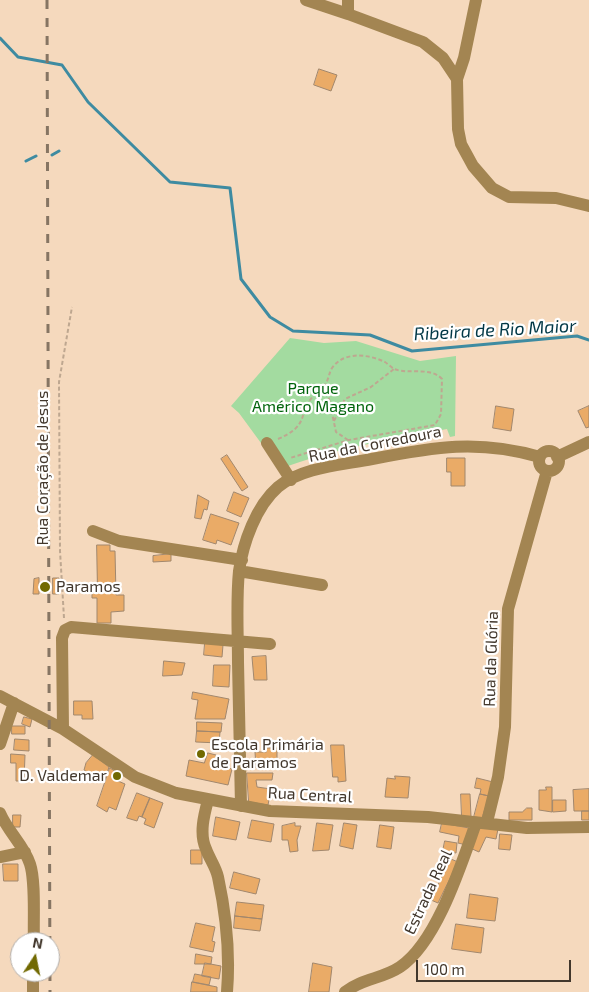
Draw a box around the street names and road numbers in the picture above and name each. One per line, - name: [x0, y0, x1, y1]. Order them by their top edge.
- street label: Rua Coração de Jesus: [33, 391, 53, 545]
- street label: Rua da Corredoura: [307, 422, 443, 466]
- street label: Rua da Glória: [480, 611, 502, 707]
- street label: Rua Central: [267, 783, 353, 807]
- street label: Estrada Real: [400, 846, 456, 938]

